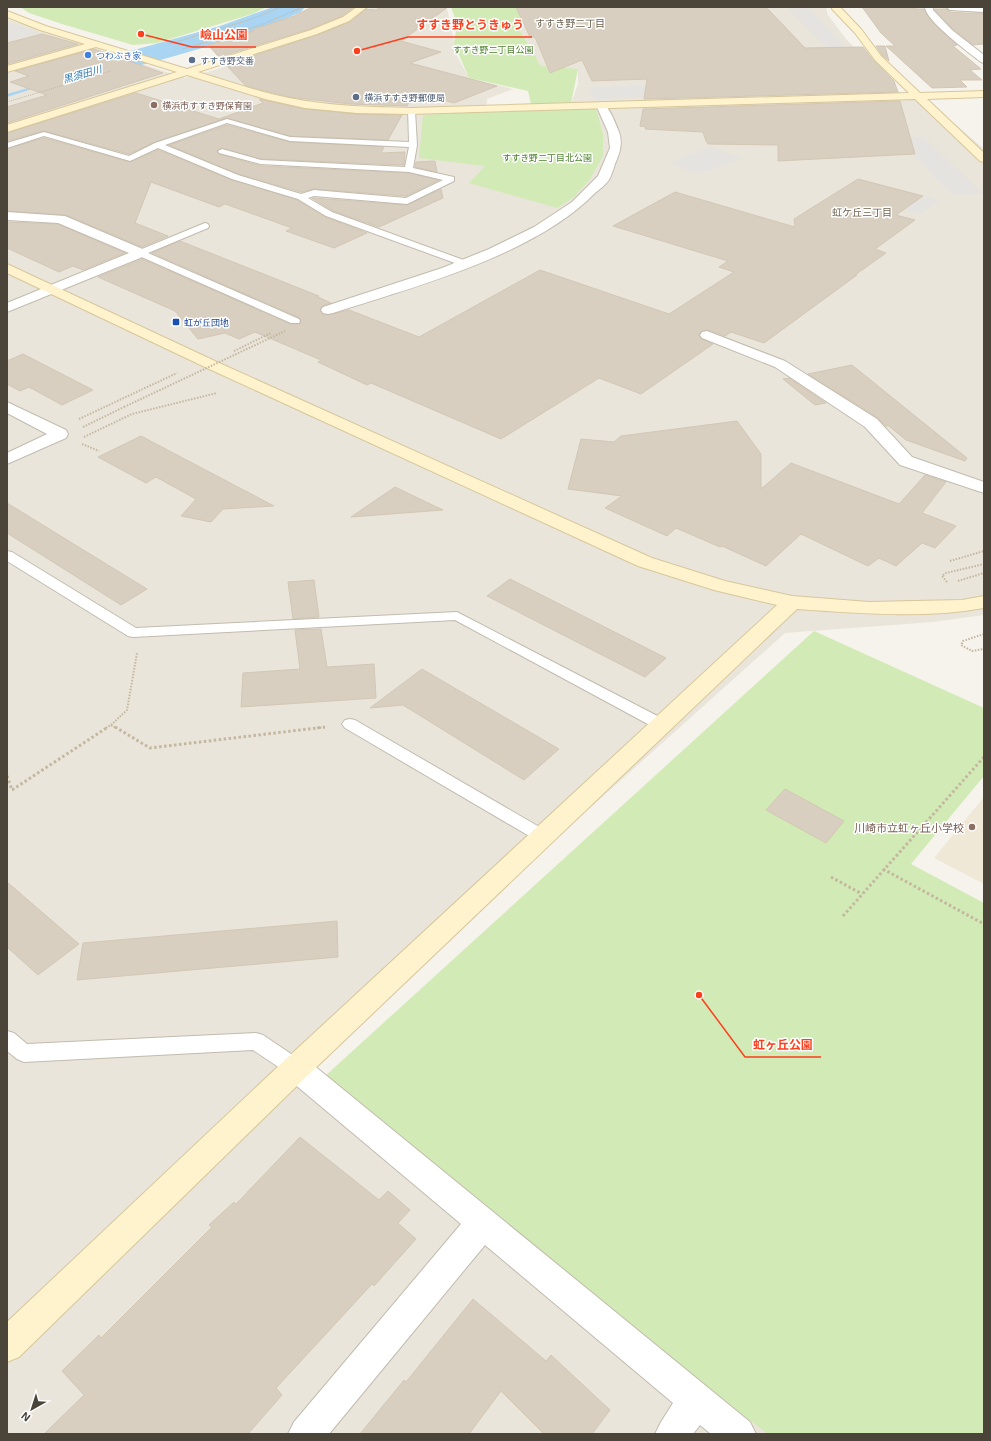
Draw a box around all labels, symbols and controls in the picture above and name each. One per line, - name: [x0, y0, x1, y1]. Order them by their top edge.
- callout: すすき野とうきゅう: [408, 13, 532, 37]
- text: すすき野とうきゅう: [416, 17, 524, 31]
- district label: すすき野二丁目: [535, 17, 605, 29]
- callout: 嶮山公園: [192, 23, 256, 47]
- text: 嶮山公園: [200, 27, 248, 41]
- park label: すすき野二丁目公園: [452, 44, 534, 55]
- marker: つわぶき家: [83, 50, 93, 60]
- place label: つわぶき家: [96, 50, 142, 61]
- marker: すすき野交番: [187, 55, 197, 65]
- place label: すすき野交番: [200, 55, 254, 66]
- water label: 黒須田川: [61, 62, 104, 85]
- marker: 横浜すすき野郵便局: [351, 92, 361, 102]
- place label: 横浜すすき野郵便局: [364, 92, 445, 103]
- marker: 横浜市すすき野保育園: [149, 100, 159, 110]
- place label: 横浜市すすき野保育園: [162, 100, 252, 111]
- park label: すすき野二丁目北公園: [502, 152, 592, 163]
- district label: 虹ケ丘三丁目: [832, 206, 892, 218]
- marker: 虹が丘団地: [171, 317, 181, 327]
- place label: 虹が丘団地: [184, 317, 229, 328]
- place label: 川崎市立虹ヶ丘小学校: [854, 821, 964, 834]
- marker: 川崎市立虹ヶ丘小学校: [967, 822, 977, 832]
- callout: 虹ヶ丘公園: [745, 1033, 821, 1057]
- text: 虹ヶ丘公園: [753, 1037, 813, 1051]
- north arrow: [12, 1389, 52, 1429]
- text: N: [18, 1410, 33, 1425]

